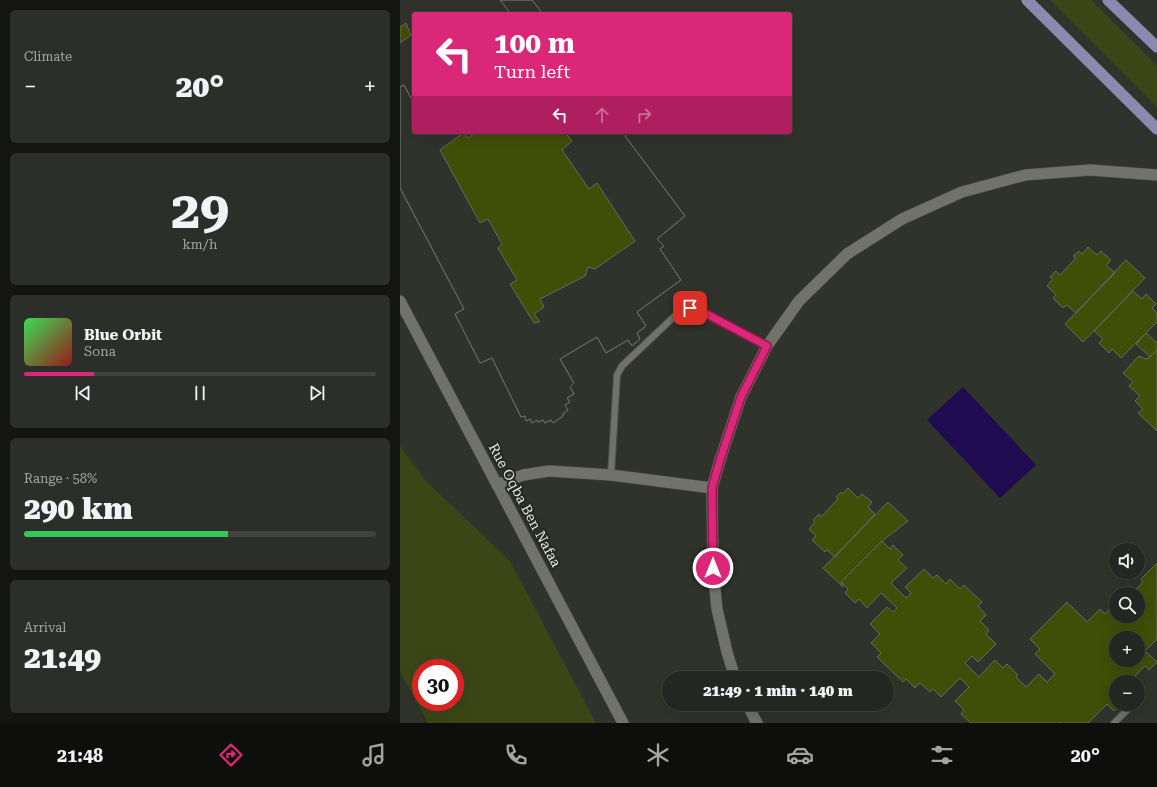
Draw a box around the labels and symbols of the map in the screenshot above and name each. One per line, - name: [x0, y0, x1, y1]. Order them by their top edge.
- pin: [673, 291, 707, 325]
- street label: Rue Oqba Ben Nafaa: [486, 440, 565, 570]
- position arrow: [692, 547, 734, 589]
- speed limit sign: 30: [412, 659, 464, 711]

